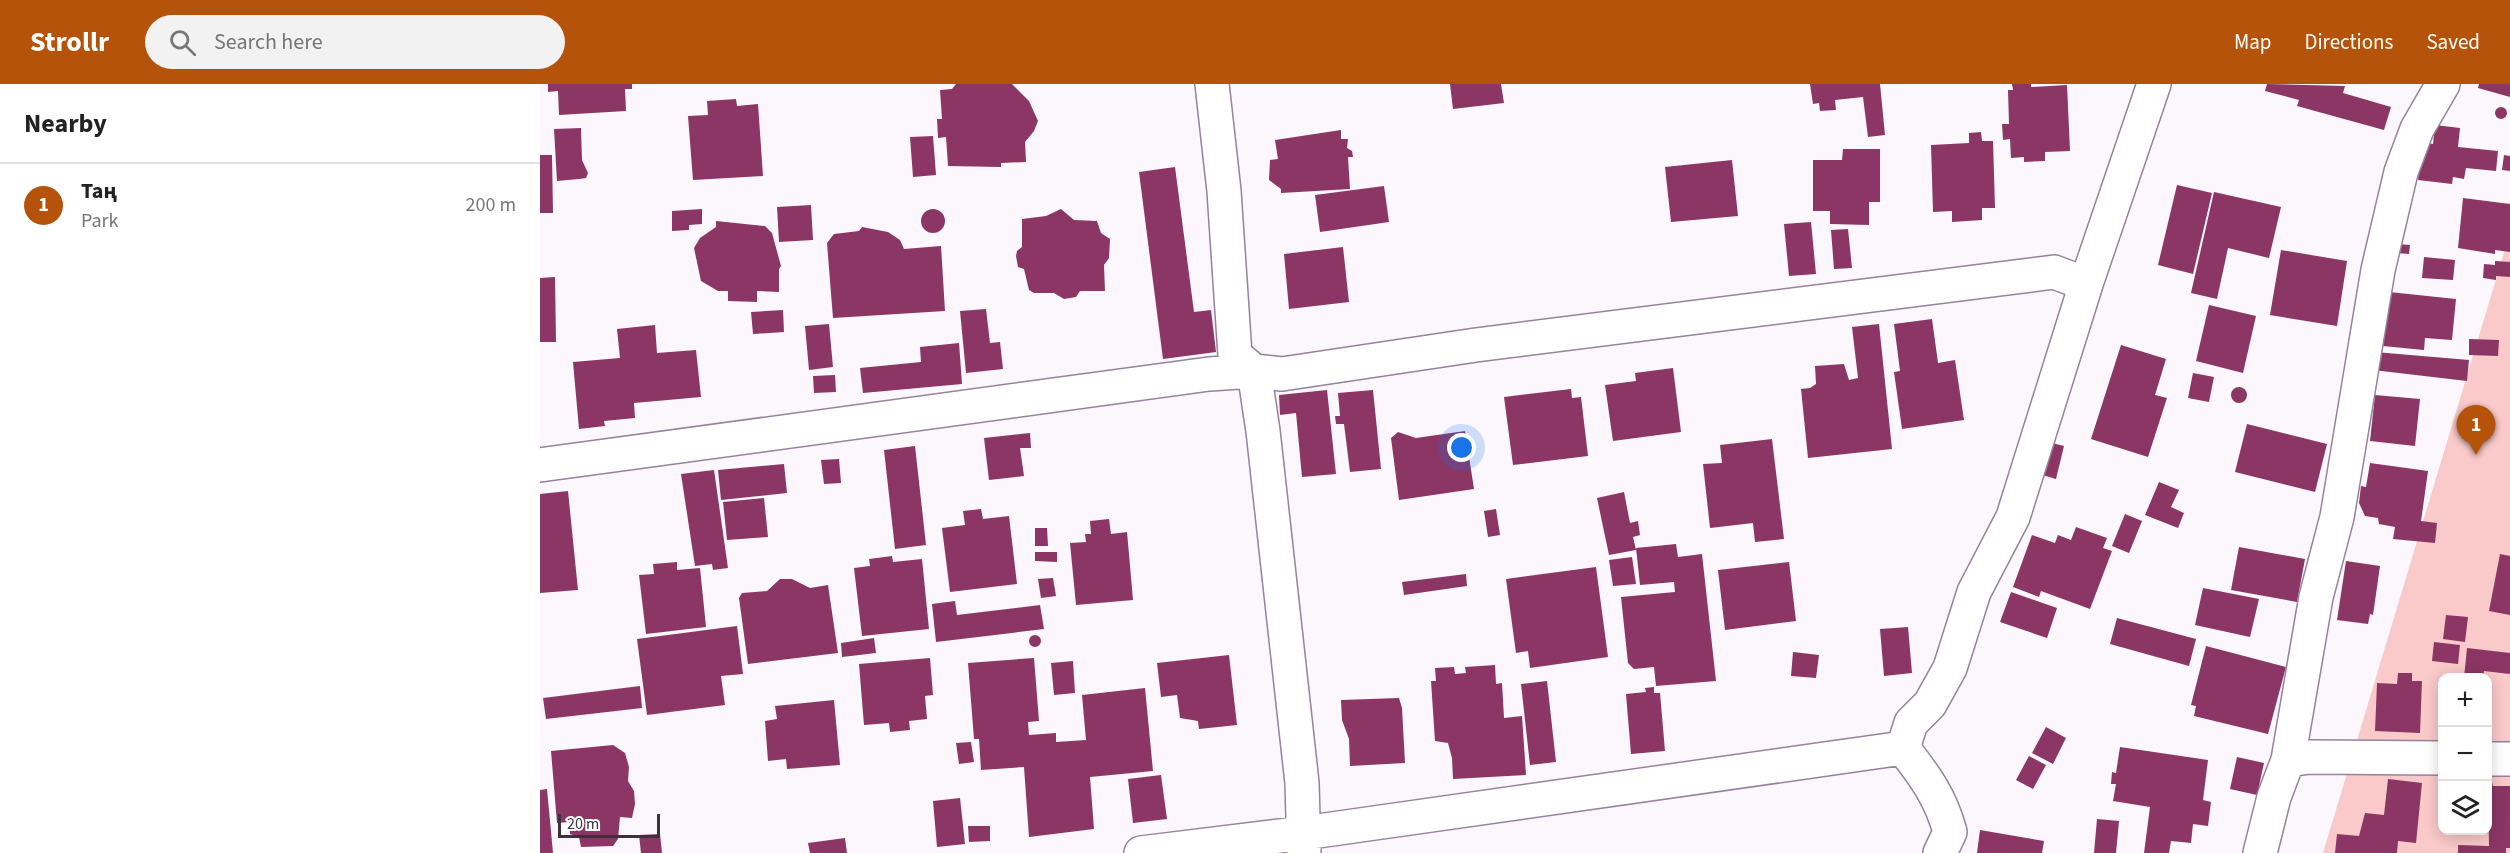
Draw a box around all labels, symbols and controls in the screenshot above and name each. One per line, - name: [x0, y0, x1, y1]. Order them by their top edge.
- search box: [145, 15, 565, 69]
- text: Strollr: [30, 22, 109, 62]
- icon: search: [166, 26, 199, 59]
- text: Search here: [214, 26, 323, 58]
- text: Map: [2234, 27, 2272, 57]
- text: Directions: [2305, 27, 2393, 57]
- text: Saved: [2426, 27, 2480, 57]
- text: Nearby: [24, 105, 107, 142]
- text: Таң: [81, 175, 117, 207]
- text: 1: [38, 191, 49, 219]
- text: 200 m: [466, 191, 516, 219]
- text: Park: [81, 207, 118, 235]
- pin: 1: [2456, 406, 2496, 455]
- your location: [1447, 433, 1476, 462]
- map controls: [2438, 673, 2492, 835]
- button: +: [2438, 673, 2492, 727]
- button: −: [2438, 727, 2492, 781]
- button: layers: [2438, 781, 2492, 835]
- scale bar: [558, 811, 660, 838]
- text: 20 m: [567, 813, 599, 835]

